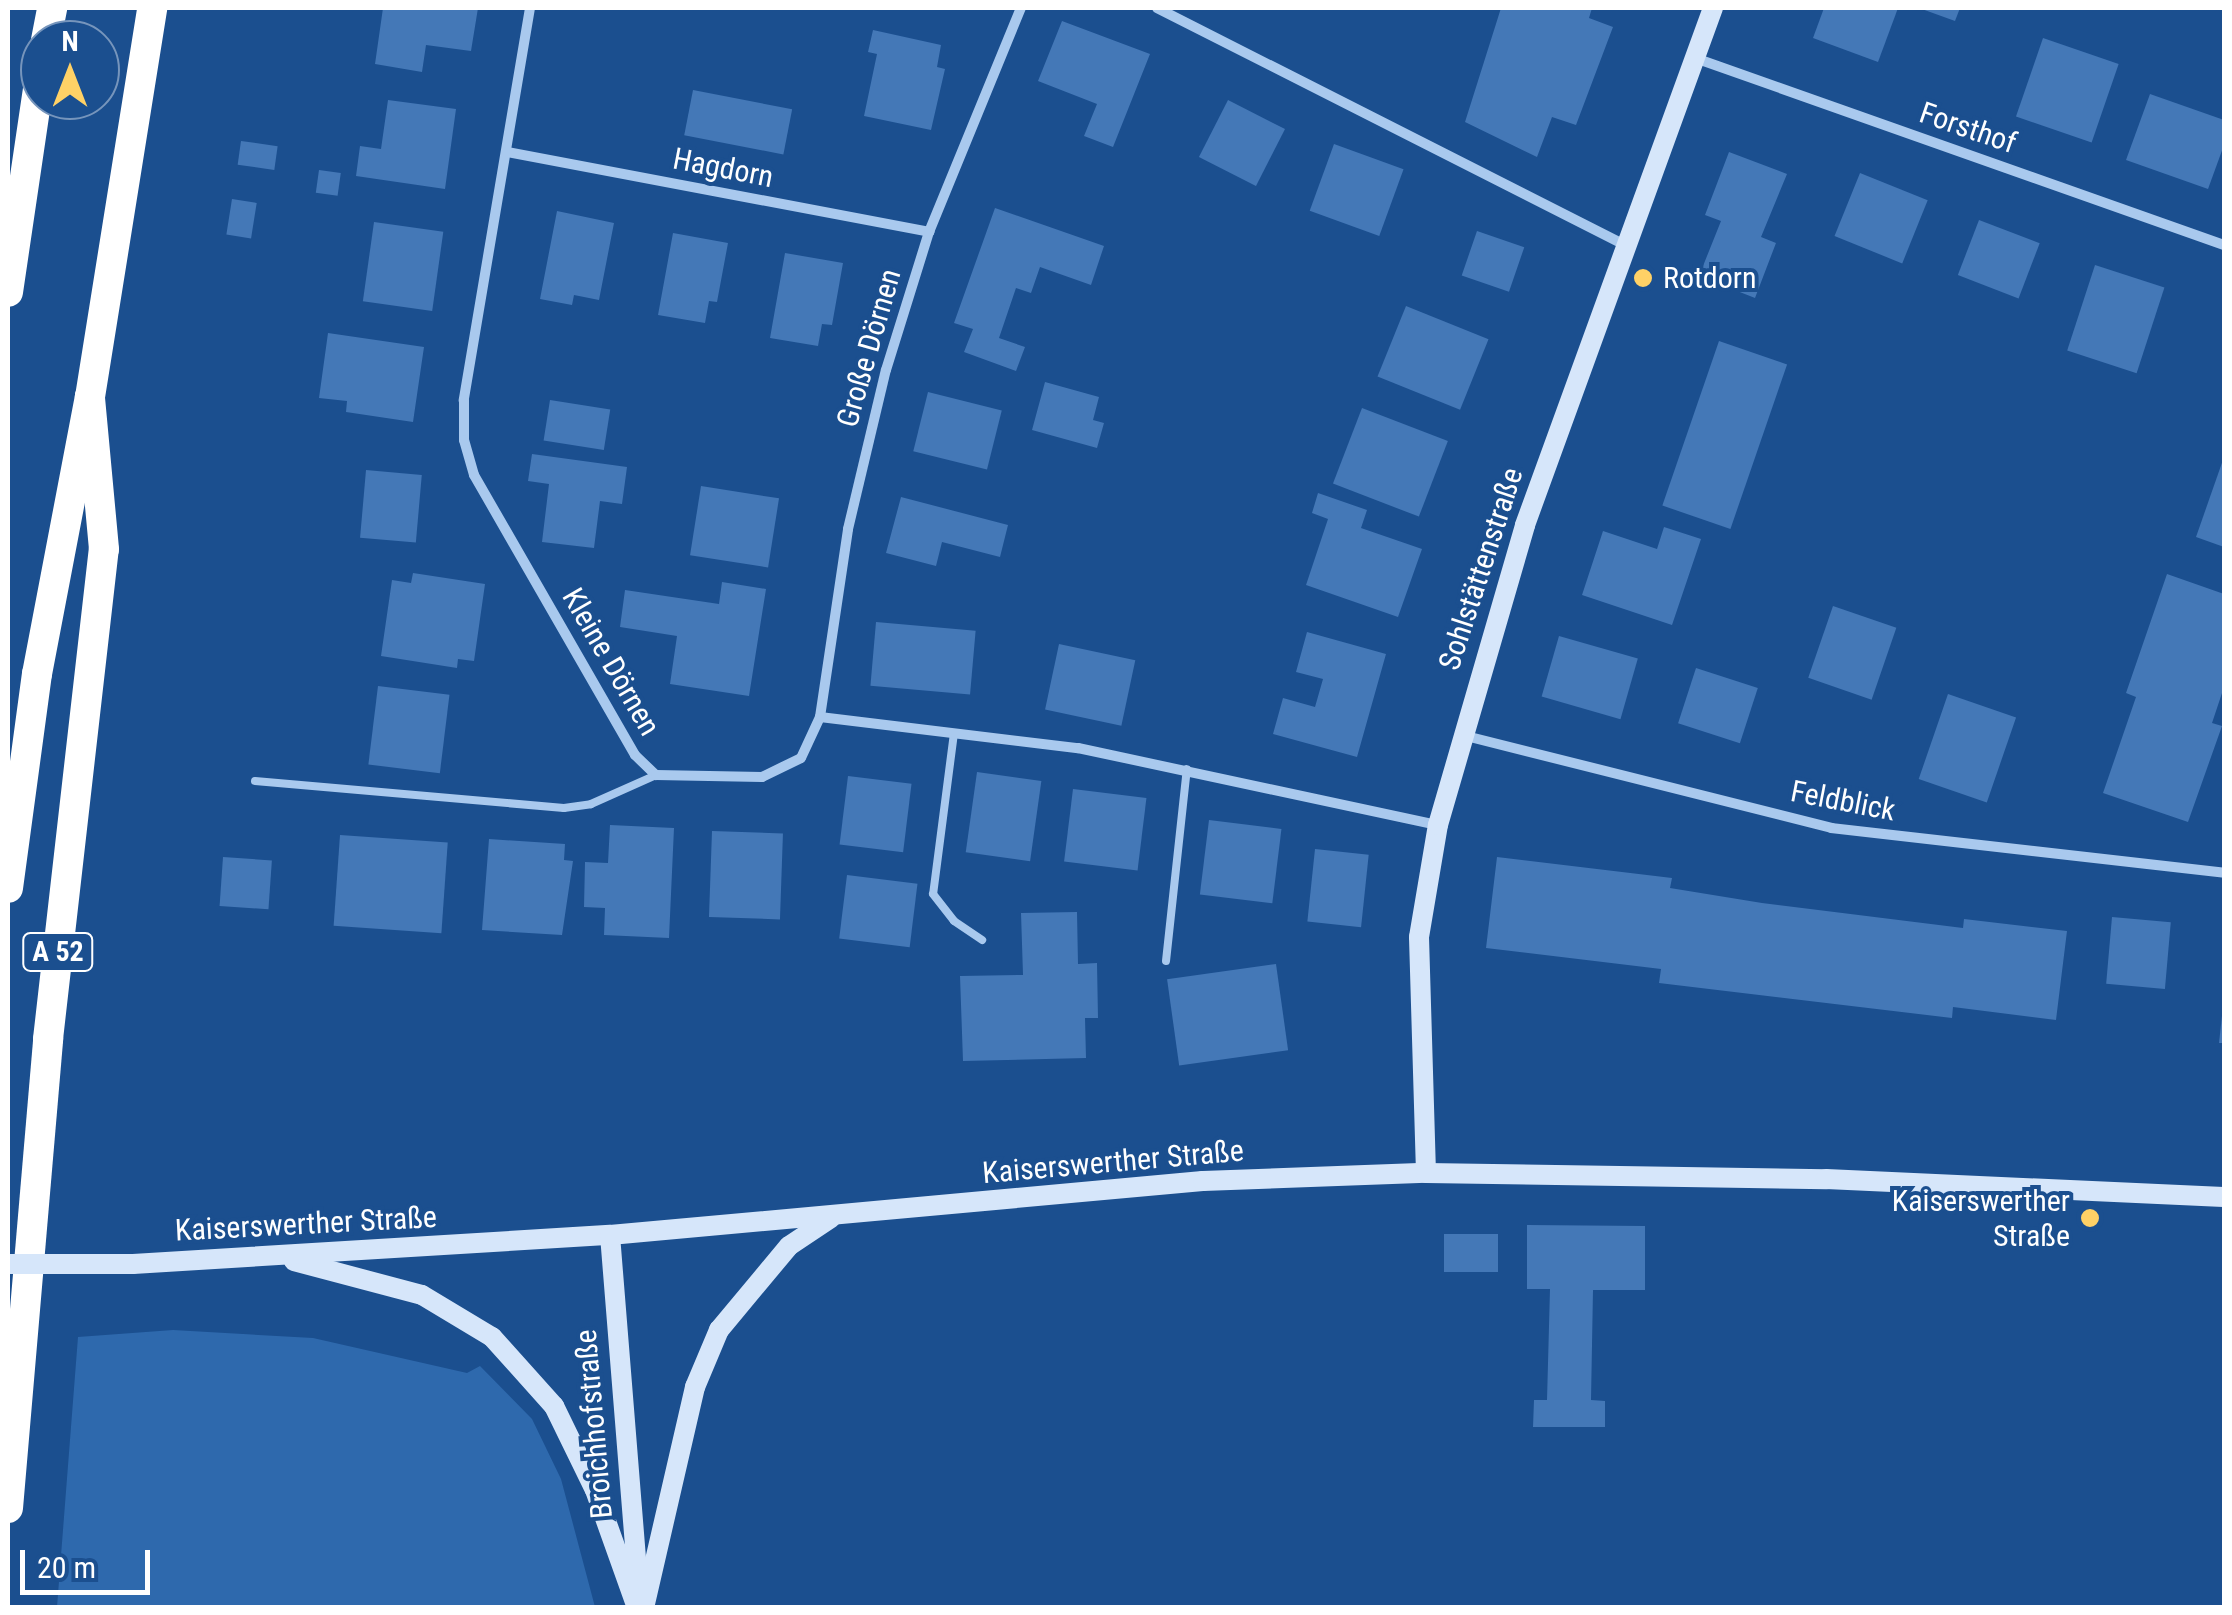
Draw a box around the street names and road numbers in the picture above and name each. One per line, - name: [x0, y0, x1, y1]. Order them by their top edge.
- street label: Forsthof: [1915, 95, 2021, 161]
- street label: Hagdorn: [670, 141, 776, 195]
- street label: Große Dörnen: [829, 265, 909, 431]
- street label: Sohlstättenstraße: [1431, 463, 1531, 675]
- street label: Kleine Dörnen: [554, 582, 668, 742]
- street label: Feldblick: [1788, 773, 1898, 829]
- road number: A 52: [20, 929, 96, 975]
- street label: Kaiserswerther Straße: [981, 1133, 1245, 1191]
- street label: Kaiserswerther Straße: [174, 1199, 438, 1249]
- street label: Broichhofstraße: [568, 1328, 620, 1520]

